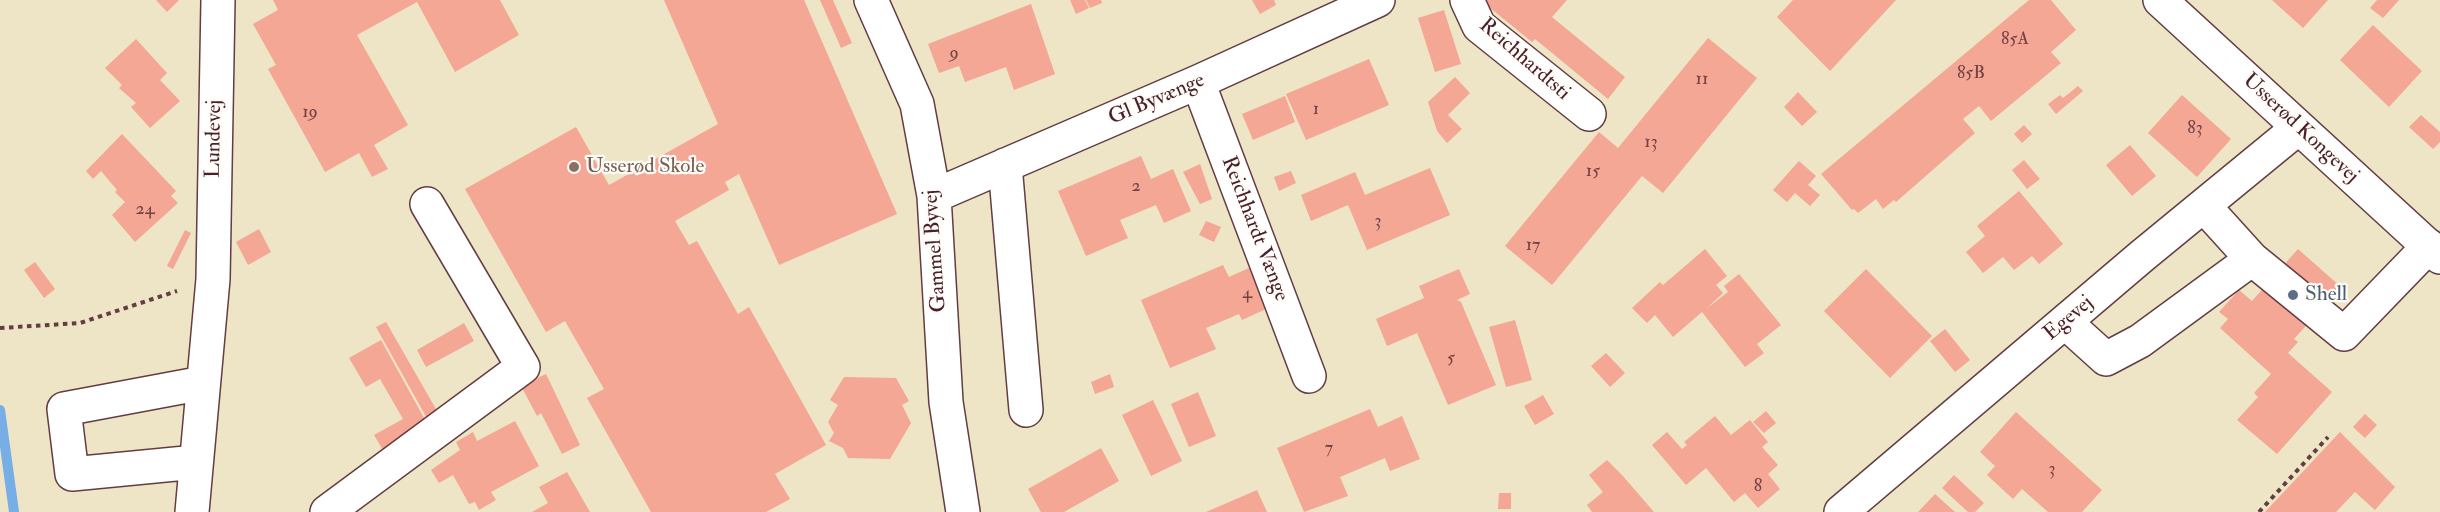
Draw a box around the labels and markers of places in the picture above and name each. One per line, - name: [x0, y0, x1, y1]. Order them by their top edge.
- place label: Usserød Skole: [586, 154, 704, 180]
- marker: Usserød Skole: [567, 160, 581, 174]
- place label: Shell: [2305, 282, 2347, 308]
- marker: Shell: [2286, 288, 2300, 302]

